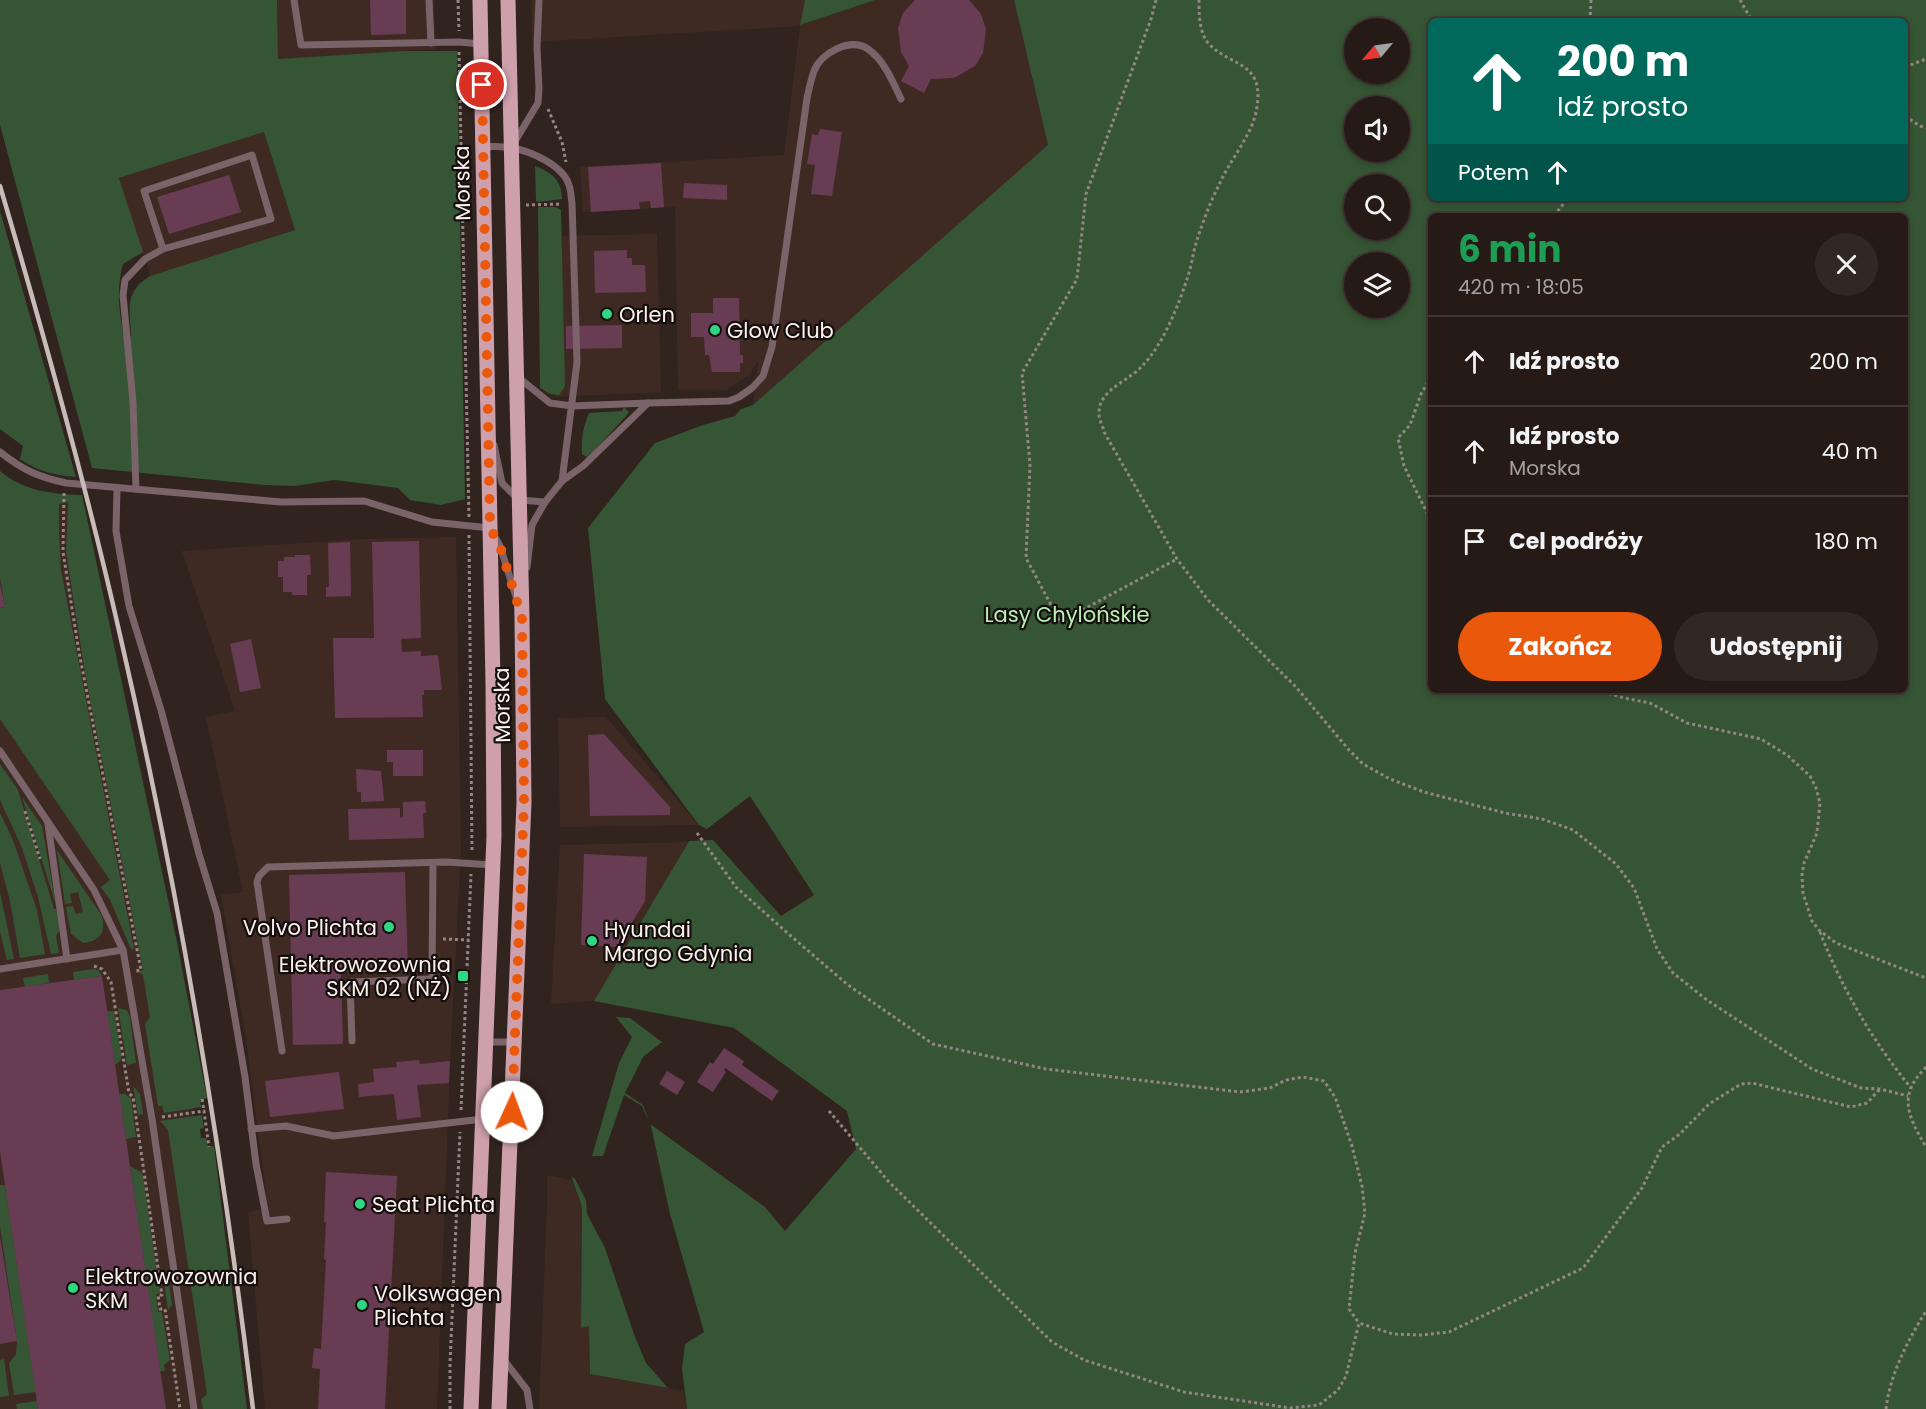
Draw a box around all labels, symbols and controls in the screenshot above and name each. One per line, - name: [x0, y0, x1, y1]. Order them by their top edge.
- north arrow: [1344, 18, 1410, 84]
- map controls: [1344, 18, 1410, 318]
- text: 200 m: [1557, 32, 1689, 91]
- icon: ahead: [1458, 42, 1536, 120]
- pin: [456, 59, 507, 110]
- icon: arrive: [465, 68, 498, 101]
- text: Idź prosto: [1557, 88, 1688, 125]
- button: sound: [1344, 96, 1410, 162]
- street label: Morska: [447, 145, 477, 221]
- icon: ahead: [1541, 156, 1574, 189]
- text: Potem: [1458, 157, 1529, 188]
- button: search: [1344, 174, 1410, 240]
- text: 6 min: [1458, 224, 1562, 275]
- button: close: [1815, 233, 1878, 296]
- button: layers: [1344, 252, 1410, 318]
- text: 420 m · 18:05: [1458, 273, 1584, 301]
- place label: Orlen: [619, 300, 675, 329]
- marker: Orlen: [600, 307, 614, 321]
- place label: Glow Club: [727, 316, 834, 345]
- marker: Glow Club: [708, 323, 722, 337]
- icon: ahead: [1458, 345, 1491, 378]
- text: Idź prosto: [1509, 346, 1620, 377]
- text: 200 m: [1809, 346, 1878, 377]
- text: Idź prosto: [1509, 421, 1620, 452]
- icon: ahead: [1458, 435, 1491, 468]
- text: 40 m: [1822, 436, 1878, 467]
- text: Morska: [1509, 454, 1581, 482]
- icon: arrive: [1458, 525, 1491, 558]
- text: Cel podróży: [1509, 526, 1643, 557]
- text: 180 m: [1815, 526, 1878, 557]
- park label: Lasy Chylońskie: [984, 600, 1150, 629]
- button: Zakończ: [1458, 612, 1662, 681]
- button: Udostępnij: [1674, 612, 1878, 681]
- street label: Morska: [487, 667, 517, 743]
- place label: Volvo Plichta: [243, 913, 377, 942]
- place label: Hyundai Margo Gdynia: [604, 915, 753, 968]
- marker: Volvo Plichta: [382, 920, 396, 934]
- marker: Hyundai Margo Gdynia: [585, 934, 599, 948]
- place label: Elektrowozownia SKM 02 (NŻ): [279, 950, 451, 1003]
- marker: Elektrowozownia SKM 02 (NŻ): [456, 969, 470, 983]
- position arrow: [480, 1080, 544, 1144]
- place label: Seat Plichta: [372, 1190, 495, 1219]
- marker: Seat Plichta: [353, 1197, 367, 1211]
- place label: Elektrowozownia SKM: [85, 1262, 257, 1315]
- place label: Volkswagen Plichta: [374, 1279, 501, 1332]
- marker: Elektrowozownia SKM: [66, 1281, 80, 1295]
- marker: Volkswagen Plichta: [355, 1298, 369, 1312]

